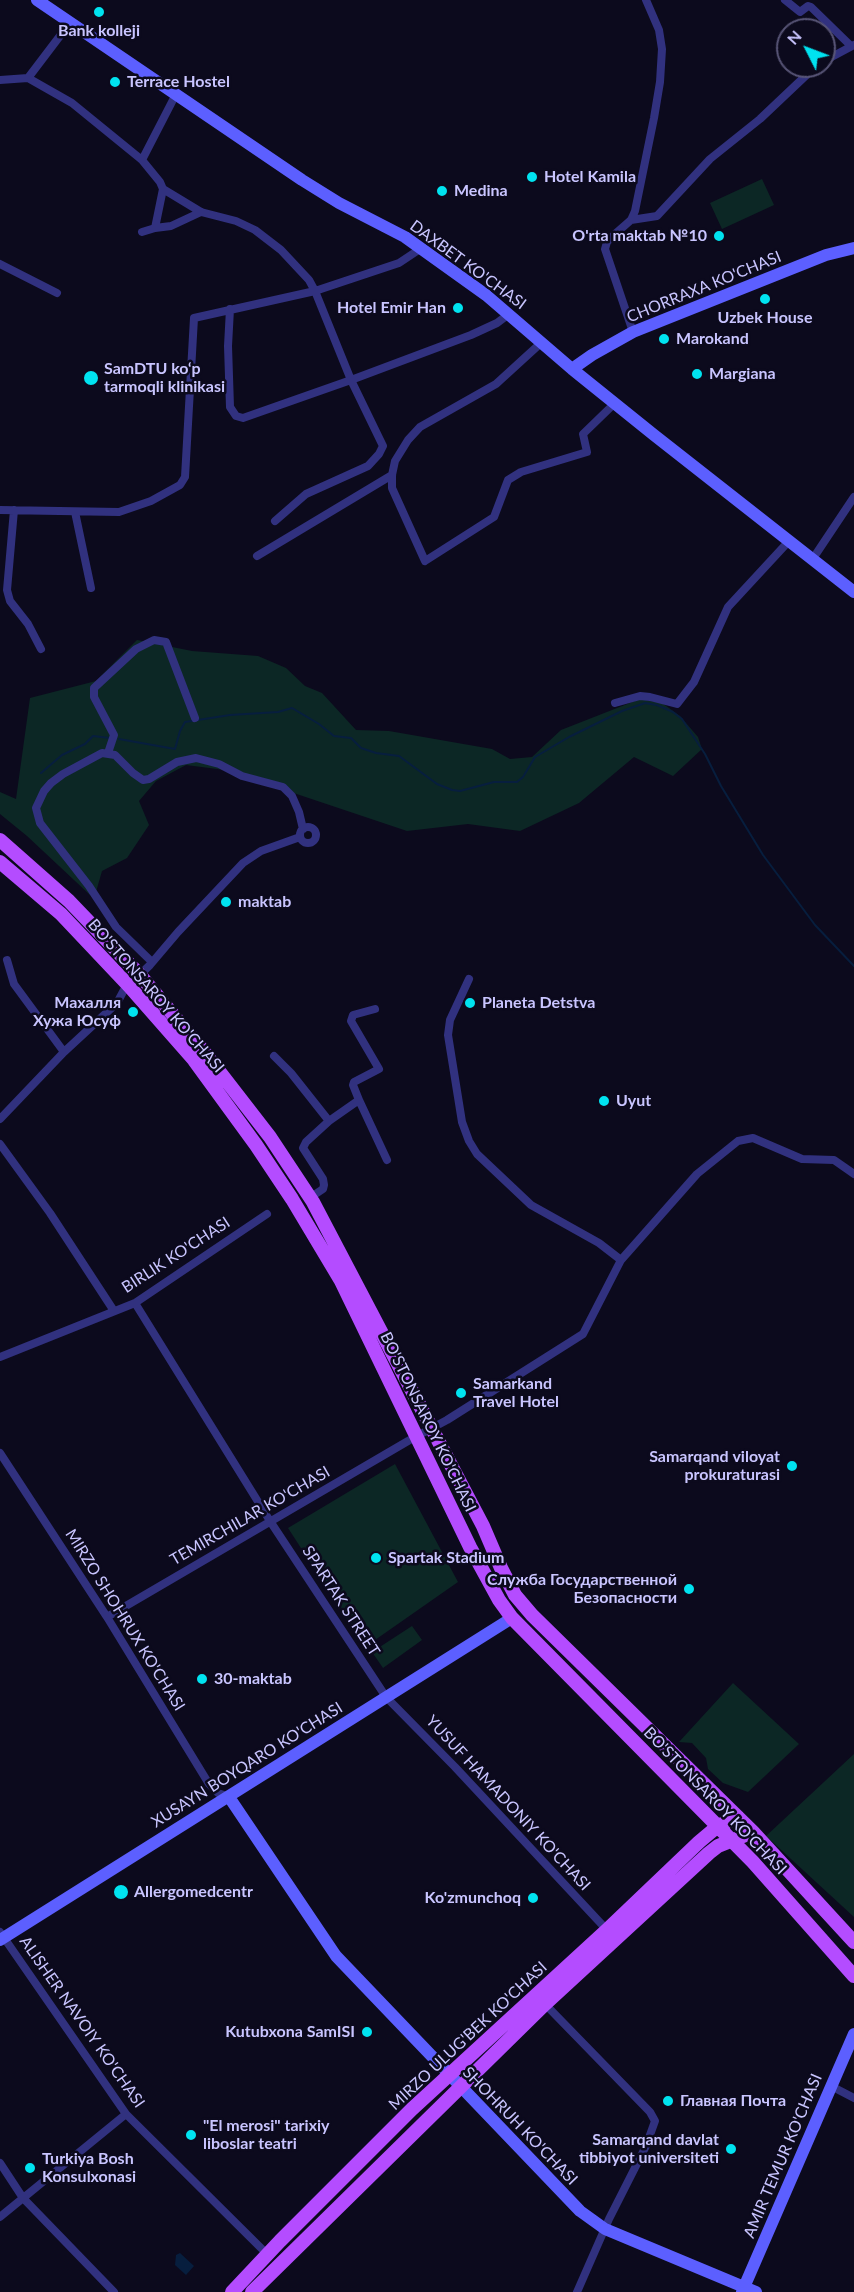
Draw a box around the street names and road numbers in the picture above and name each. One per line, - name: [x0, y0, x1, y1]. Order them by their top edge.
- street label: DAXBET KO'CHASI: [406, 216, 530, 314]
- street label: CHORRAXA KO'CHASI: [624, 247, 784, 327]
- street label: BO'STONSAROY KO'CHASI: [84, 915, 228, 1077]
- street label: BIRLIK KO'CHASI: [118, 1213, 234, 1297]
- street label: BO'STONSAROY KO'CHASI: [376, 1329, 480, 1515]
- street label: TEMIRCHILAR KO'CHASI: [167, 1462, 333, 1570]
- street label: MIRZO SHOHRUX KO'CHASI: [61, 1526, 189, 1714]
- street label: SPARTAK STREET: [298, 1542, 384, 1660]
- street label: XUSAYN BOYQARO KO'CHASI: [148, 1698, 346, 1832]
- street label: YUSUF HAMADONIY KO'CHASI: [422, 1711, 594, 1895]
- street label: BO'STONSAROY KO'CHASI: [640, 1723, 790, 1879]
- street label: ALISHER NAVOIY KO'CHASI: [15, 1933, 149, 2111]
- street label: MIRZO ULUG'BEK KO'CHASI: [385, 1958, 551, 2114]
- street label: SHOHRUH KO'CHASI: [459, 2063, 581, 2189]
- street label: AMIR TEMUR KO'CHASI: [740, 2071, 826, 2241]

